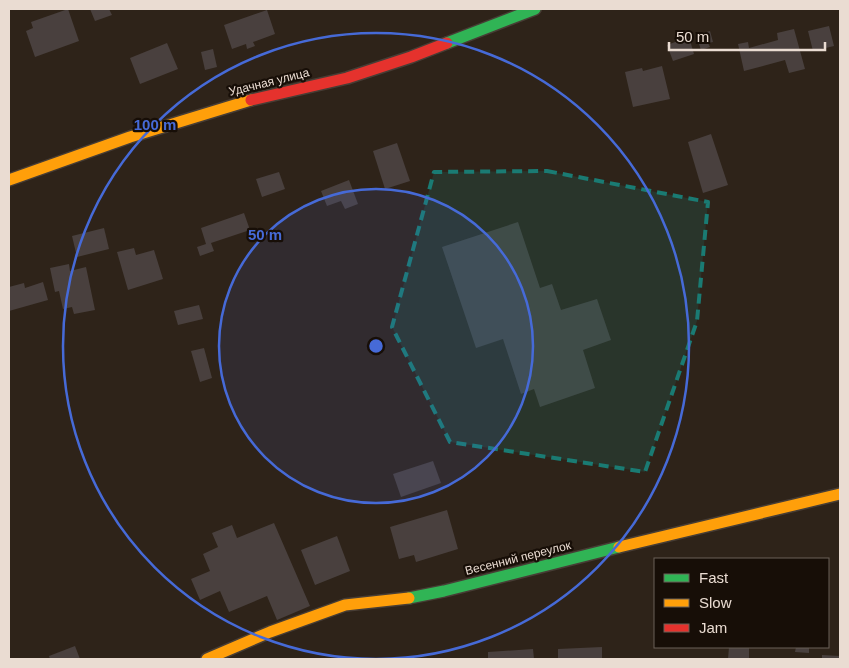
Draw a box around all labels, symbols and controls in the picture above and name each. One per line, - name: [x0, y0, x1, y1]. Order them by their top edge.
- scale bar: [669, 20, 825, 52]
- text: 50 m: [676, 28, 709, 45]
- street label: Удачная улица: [227, 65, 311, 99]
- text: 100 m: [134, 116, 176, 133]
- text: 50 m: [248, 226, 282, 243]
- centre of rings: [367, 337, 385, 355]
- street label: Весенний переулок: [464, 538, 573, 578]
- legend: [654, 558, 829, 648]
- text: Fast: [699, 569, 729, 586]
- text: Slow: [699, 594, 732, 611]
- text: Jam: [699, 619, 727, 636]

